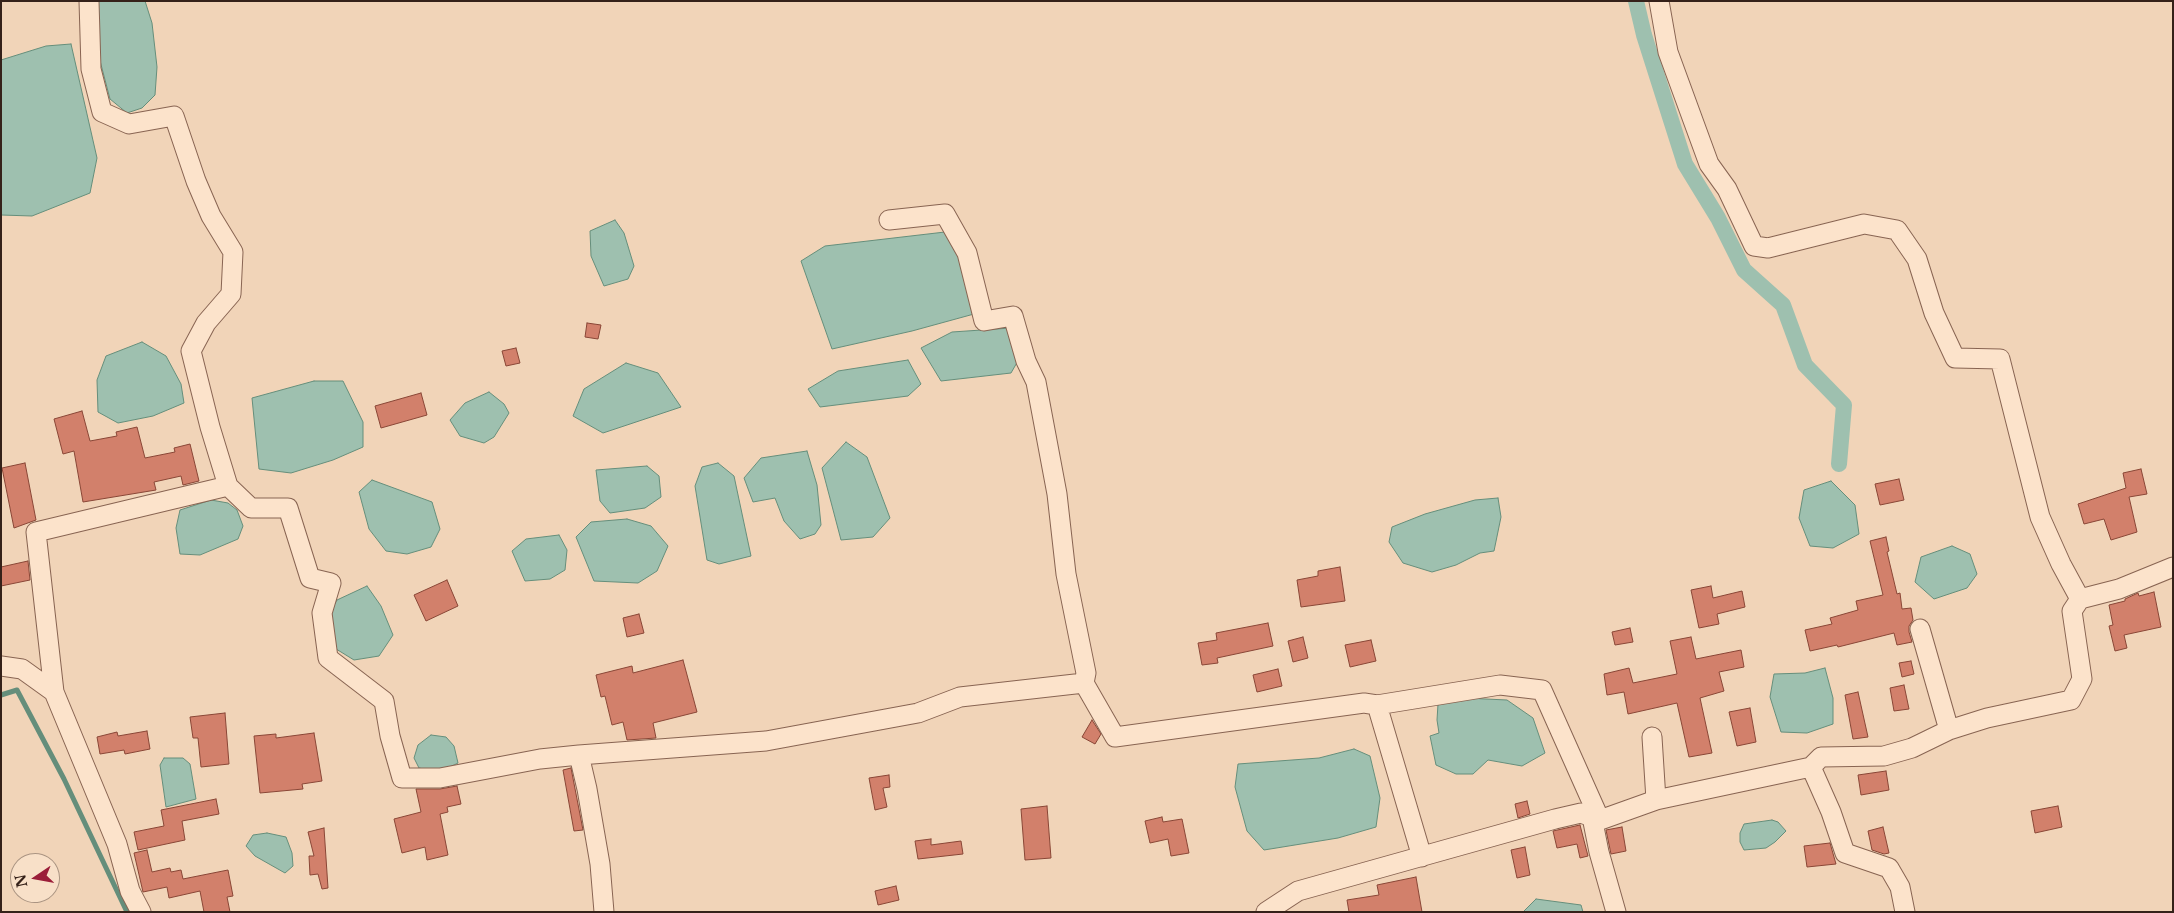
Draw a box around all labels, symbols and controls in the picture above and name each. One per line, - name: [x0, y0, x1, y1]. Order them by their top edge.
- north arrow: [10, 853, 60, 903]
- text: N: [11, 873, 31, 889]

